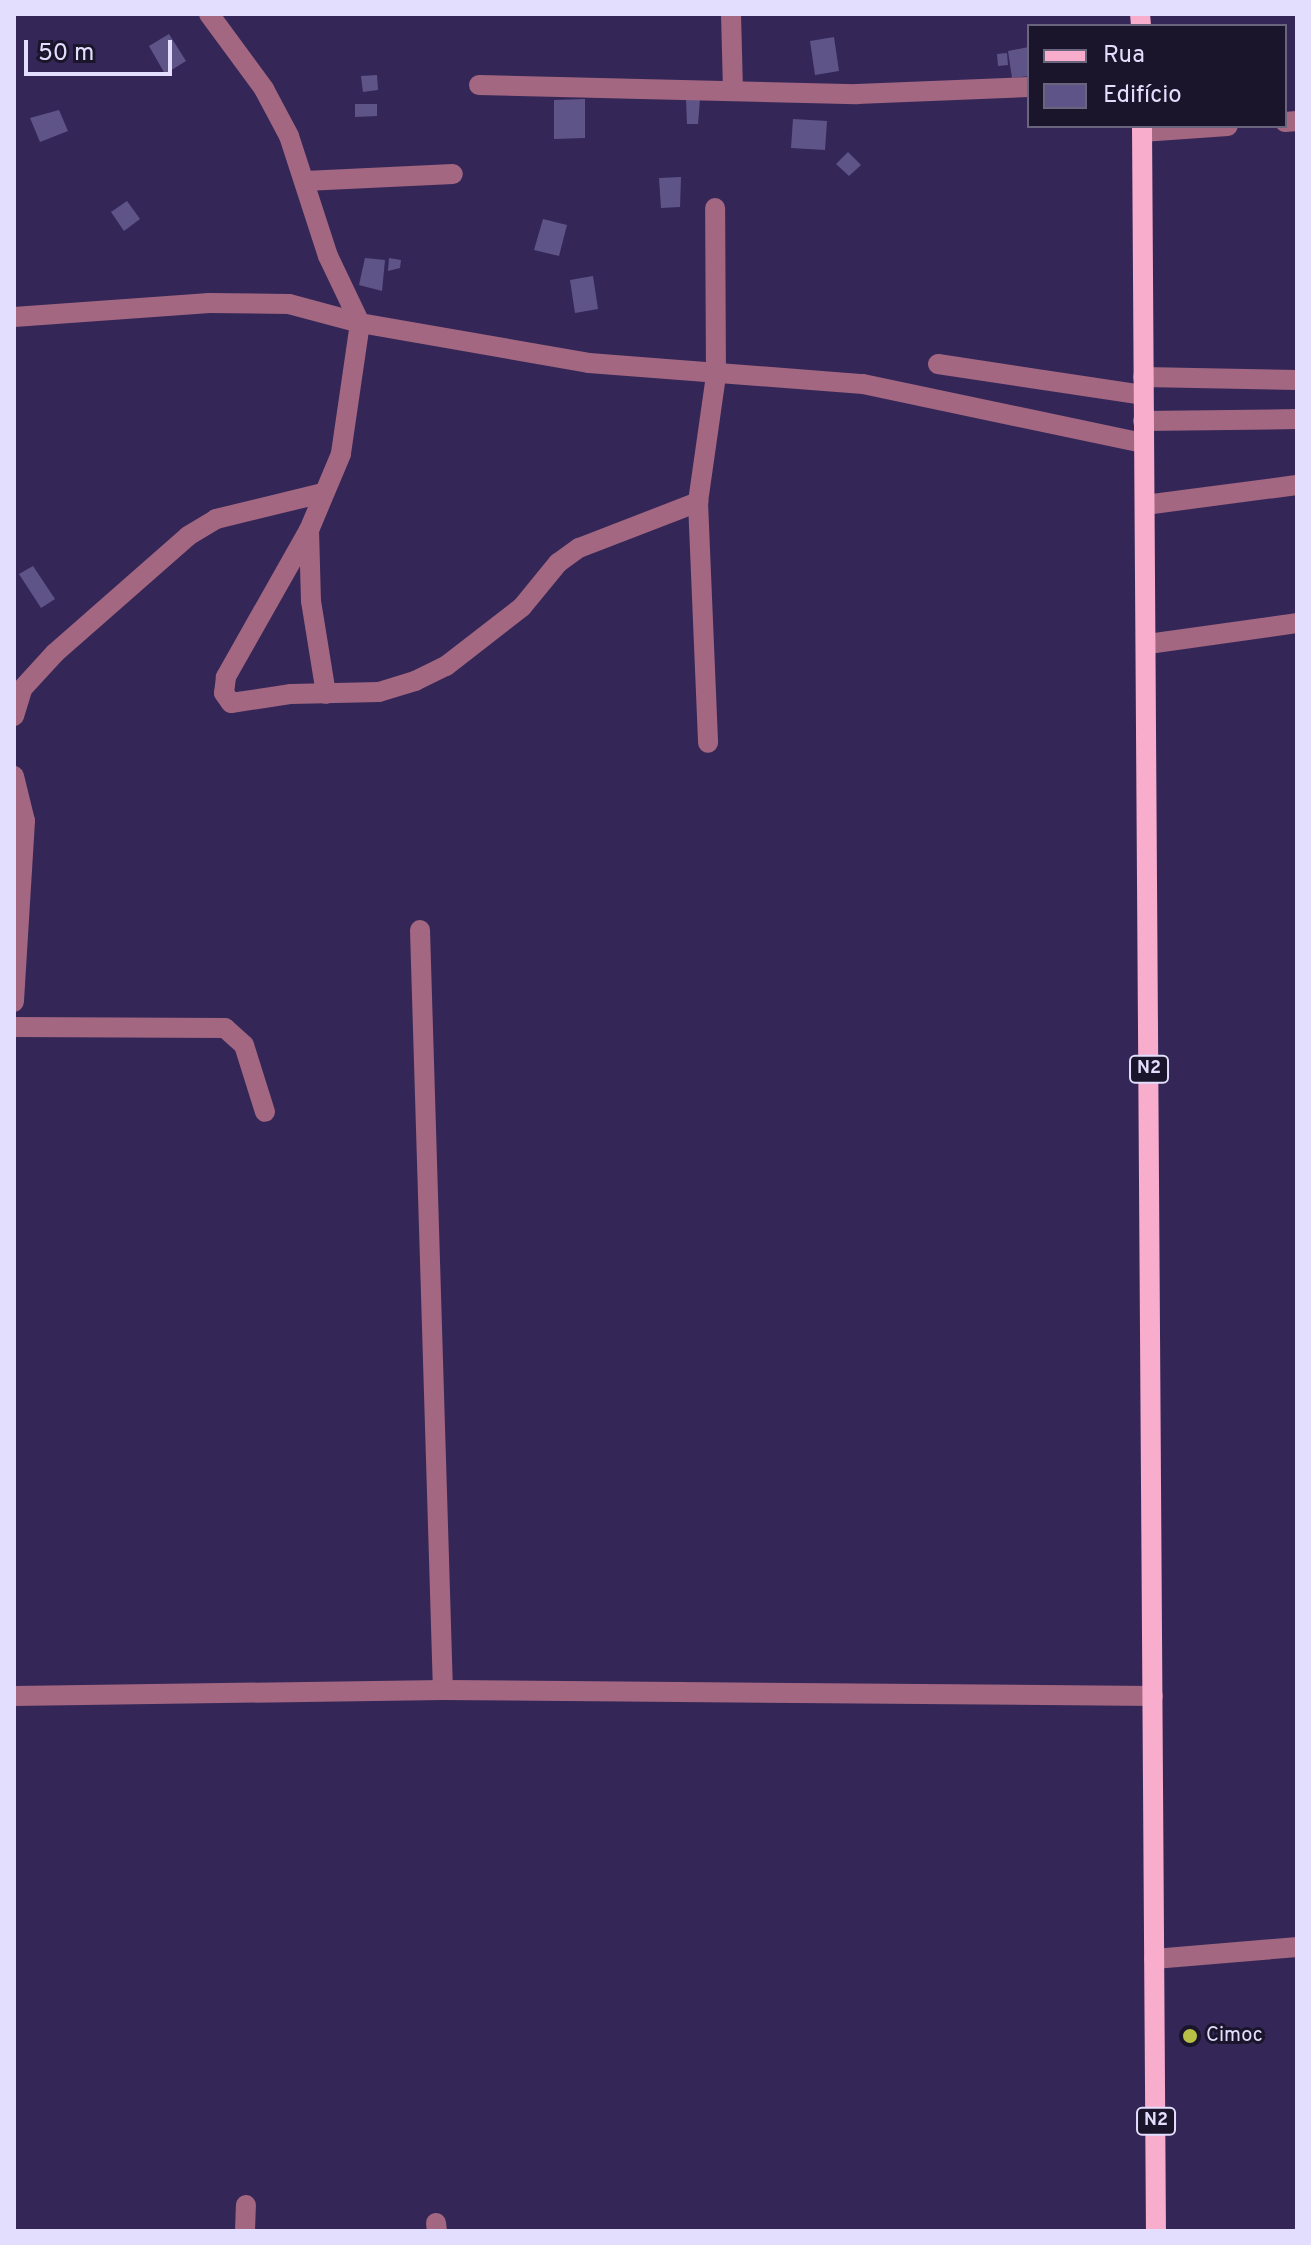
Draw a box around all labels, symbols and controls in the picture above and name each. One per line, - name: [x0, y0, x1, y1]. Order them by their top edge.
- scale bar: [28, 24, 176, 74]
- legend: [1027, 24, 1287, 128]
- text: 50 m: [38, 39, 94, 69]
- text: Rua: [1103, 41, 1145, 71]
- text: Edifício: [1103, 81, 1182, 111]
- road number: N2: [1129, 1055, 1169, 1083]
- place label: Cimoc: [1206, 2024, 1263, 2048]
- marker: Cimoc: [1181, 2027, 1199, 2045]
- road number: N2: [1136, 2107, 1176, 2135]

